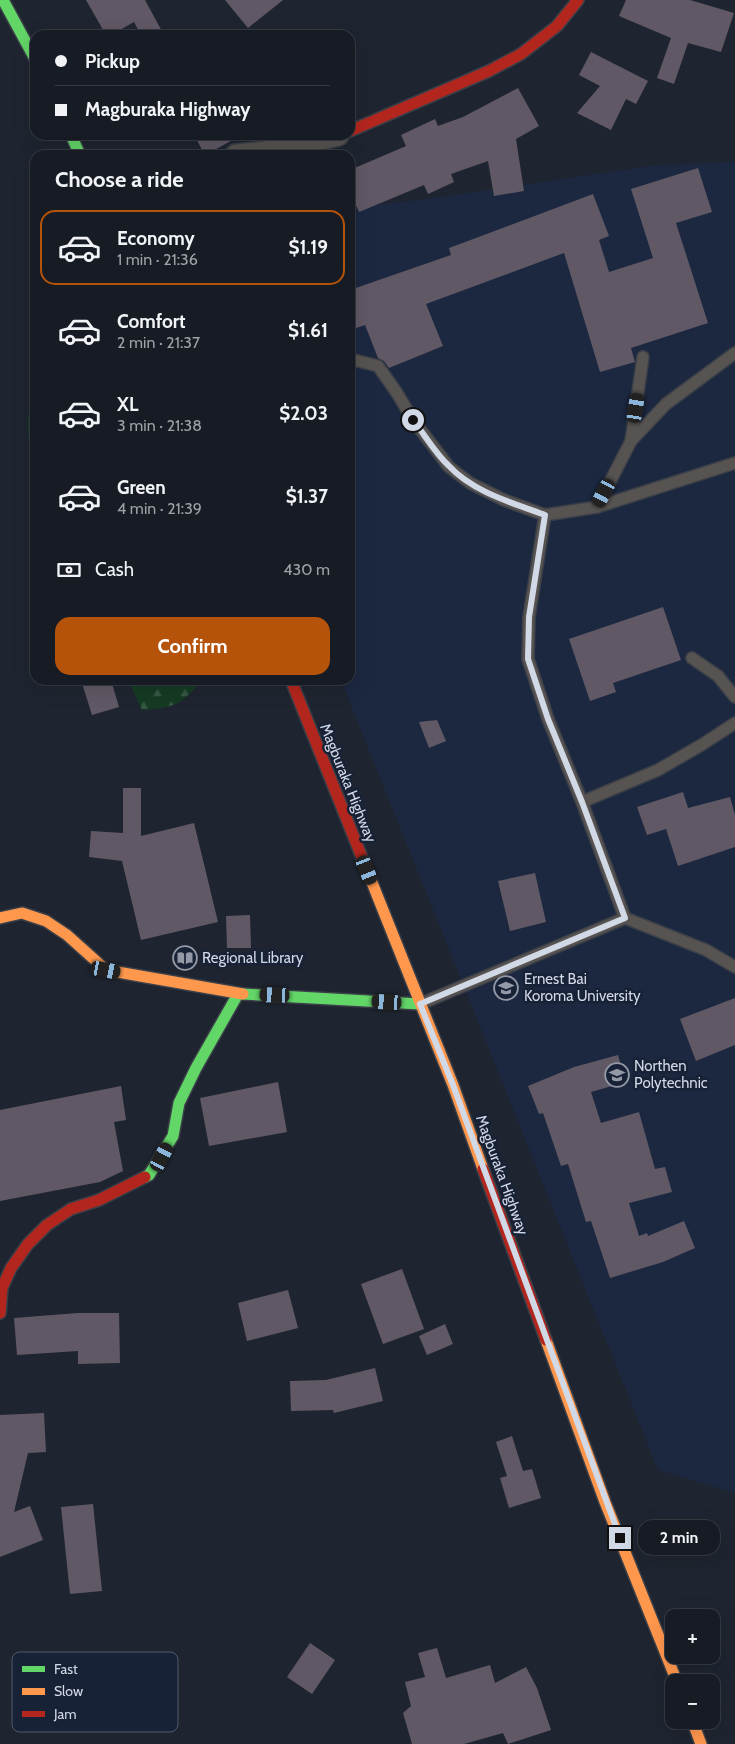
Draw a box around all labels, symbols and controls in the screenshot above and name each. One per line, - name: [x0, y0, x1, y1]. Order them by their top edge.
- text: Pickup: [85, 50, 140, 73]
- text: Magburaka Highway: [85, 98, 251, 121]
- text: Choose a ride: [55, 166, 184, 193]
- icon: car: [57, 225, 102, 270]
- text: Economy: [117, 227, 195, 250]
- text: $1.19: [288, 236, 328, 259]
- text: 1 min · 21:36: [117, 250, 198, 269]
- icon: car: [57, 308, 102, 353]
- text: Comfort: [117, 310, 186, 333]
- text: $1.61: [288, 319, 328, 342]
- text: 2 min · 21:37: [117, 333, 200, 352]
- icon: car: [57, 391, 102, 436]
- car: [626, 392, 645, 424]
- text: XL: [117, 393, 138, 416]
- text: $2.03: [279, 402, 328, 425]
- route start: [402, 409, 424, 431]
- text: 3 min · 21:38: [117, 416, 202, 435]
- icon: car: [57, 474, 102, 519]
- text: Green: [117, 476, 166, 499]
- car: [590, 476, 617, 510]
- text: $1.37: [286, 485, 328, 508]
- text: 4 min · 21:39: [117, 499, 202, 518]
- icon: cash: [55, 556, 83, 584]
- text: Cash: [95, 558, 134, 581]
- text: 430 m: [283, 560, 330, 579]
- button: Confirm: [55, 617, 330, 675]
- street label: Magburaka Highway: [316, 721, 380, 845]
- car: [354, 853, 379, 887]
- library icon: Regional Library: [172, 945, 198, 971]
- place label: Regional Library: [202, 949, 304, 967]
- car: [89, 960, 122, 980]
- place label: Ernest Bai Koroma University: [524, 970, 641, 1005]
- school or university icon: Ernest Bai Koroma University: [493, 975, 519, 1001]
- car: [259, 987, 290, 1003]
- car: [371, 994, 402, 1010]
- place label: Northen Polytechnic: [634, 1057, 708, 1092]
- school or university icon: Northen Polytechnic: [604, 1062, 630, 1088]
- street label: Magburaka Highway: [472, 1113, 532, 1238]
- car: [148, 1140, 175, 1174]
- callout: 2 min: [638, 1520, 720, 1556]
- route end: [609, 1527, 631, 1549]
- text: 2 min: [660, 1528, 698, 1547]
- map controls: [665, 1609, 720, 1729]
- button: +: [665, 1609, 720, 1664]
- legend: [12, 1652, 178, 1732]
- text: Fast: [54, 1660, 78, 1678]
- button: −: [665, 1674, 720, 1729]
- text: Slow: [54, 1682, 83, 1700]
- text: Jam: [53, 1705, 76, 1723]

